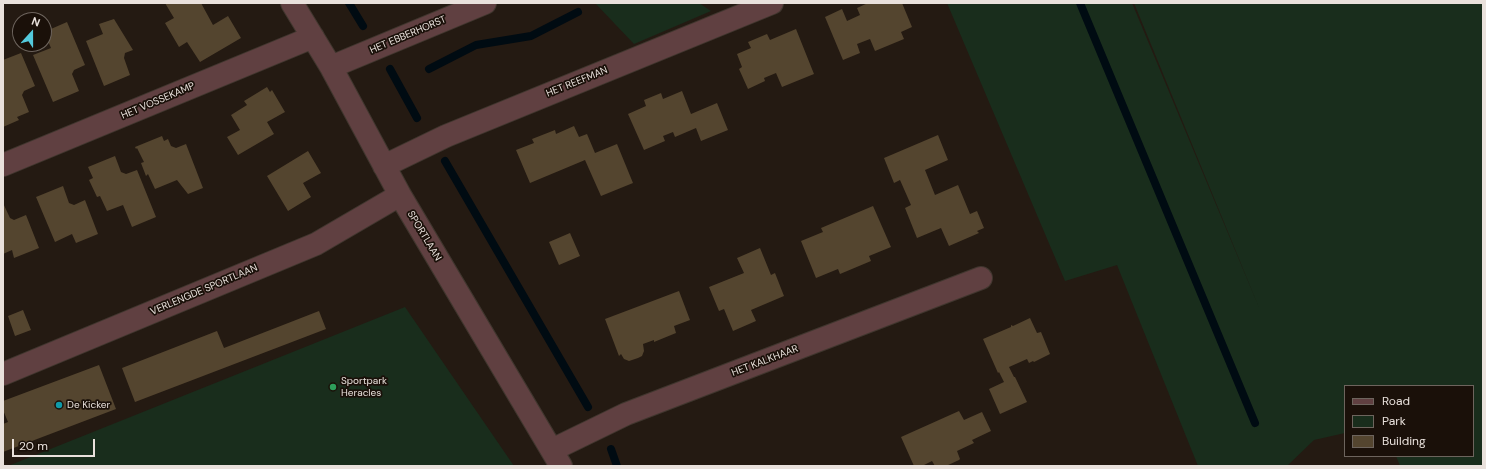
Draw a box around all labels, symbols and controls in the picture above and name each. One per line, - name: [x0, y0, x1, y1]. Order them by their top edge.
- north arrow: [12, 12, 52, 52]
- text: N: [30, 14, 42, 30]
- street label: HET EBBERHORST: [368, 14, 448, 56]
- street label: HET REEFMAN: [544, 64, 610, 100]
- street label: HET VOSSEKAMP: [119, 80, 197, 122]
- street label: SPORTLAAN: [404, 209, 444, 263]
- street label: VERLENGDE SPORTLAAN: [149, 262, 259, 318]
- street label: HET KALKHAAR: [730, 343, 800, 379]
- place label: Sportpark Heracles: [341, 375, 387, 398]
- marker: Sportpark Heracles: [328, 382, 338, 392]
- legend: [1344, 385, 1474, 457]
- text: Road: [1382, 393, 1410, 409]
- place label: De Kicker: [67, 399, 110, 411]
- marker: De Kicker: [54, 400, 64, 410]
- text: Park: [1382, 413, 1406, 429]
- scale bar: [14, 431, 97, 457]
- text: Building: [1382, 433, 1426, 449]
- text: 20 m: [19, 438, 48, 454]

